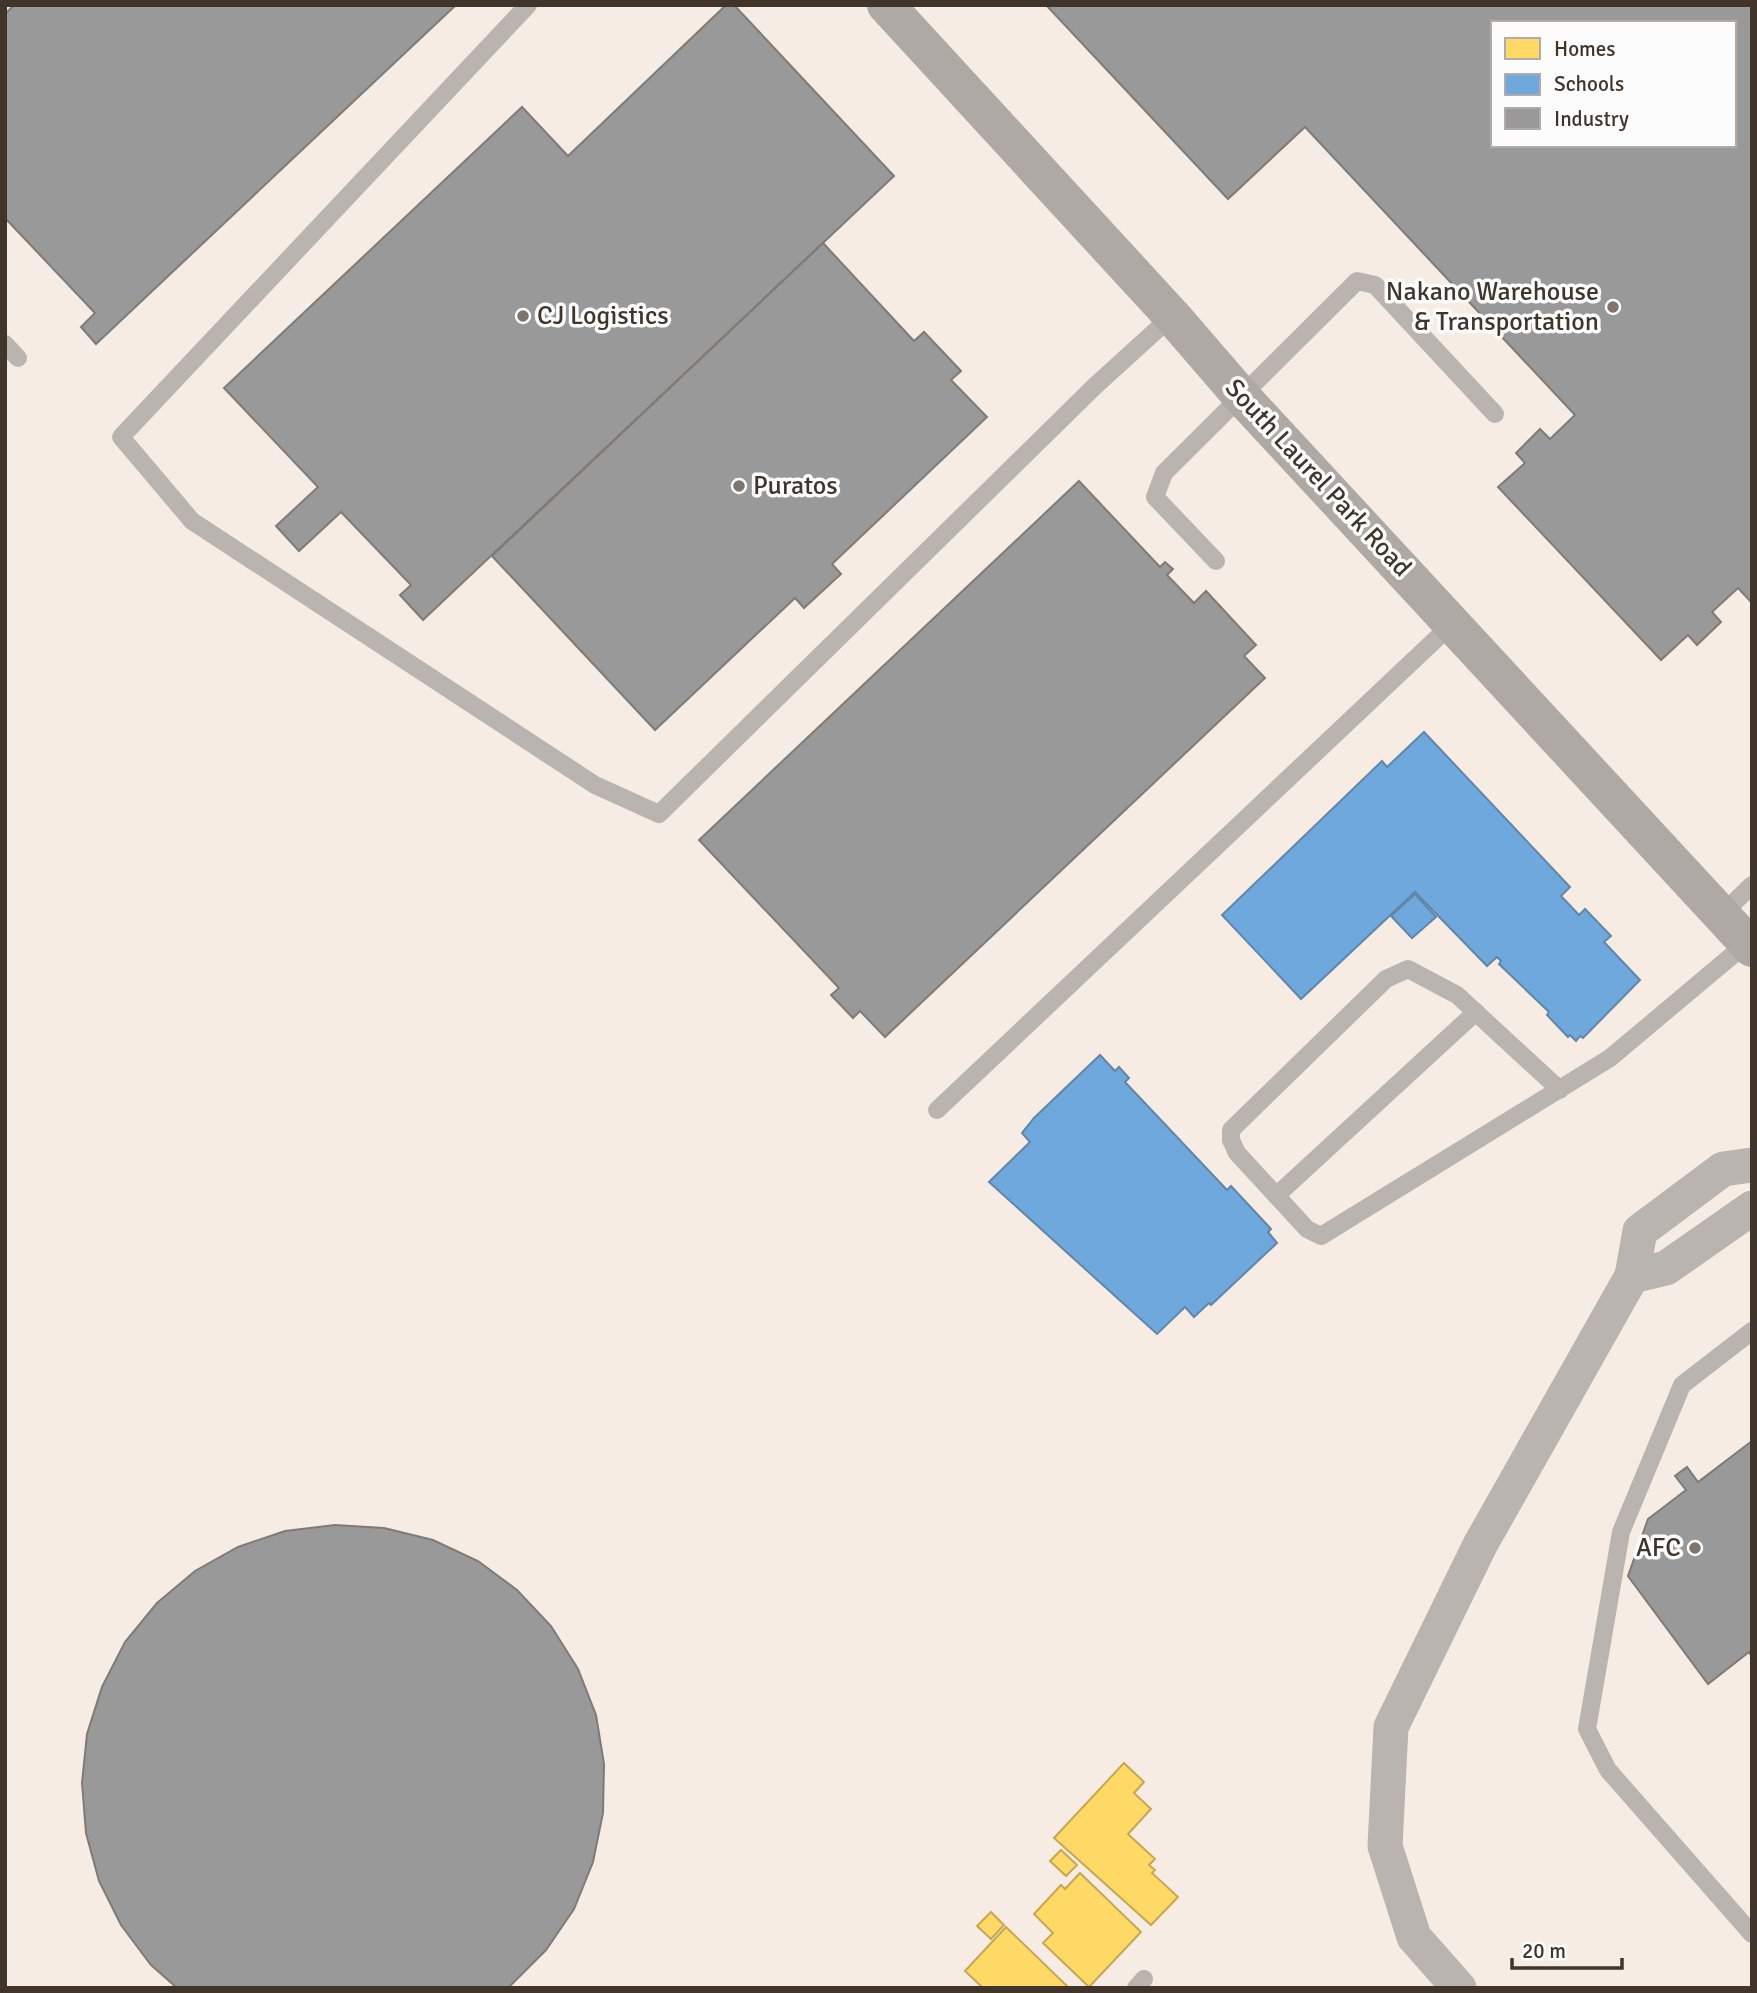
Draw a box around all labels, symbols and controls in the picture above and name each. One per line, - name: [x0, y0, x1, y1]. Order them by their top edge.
- legend: [1491, 21, 1736, 147]
- text: Homes: [1554, 36, 1616, 62]
- text: Schools: [1554, 71, 1624, 97]
- text: Industry: [1554, 106, 1629, 132]
- place label: Nakano Warehouse & Transportation: [1386, 276, 1599, 338]
- marker: Nakano Warehouse & Transportation: [1605, 299, 1621, 315]
- place label: CJ Logistics: [537, 300, 669, 332]
- marker: CJ Logistics: [515, 308, 531, 324]
- street label: South Laurel Park Road: [1218, 373, 1418, 583]
- place label: Puratos: [753, 470, 838, 502]
- marker: Puratos: [731, 478, 747, 494]
- place label: AFC: [1636, 1532, 1681, 1564]
- marker: AFC: [1687, 1540, 1703, 1556]
- scale bar: [1512, 1926, 1622, 1970]
- text: 20 m: [1522, 1938, 1566, 1964]

